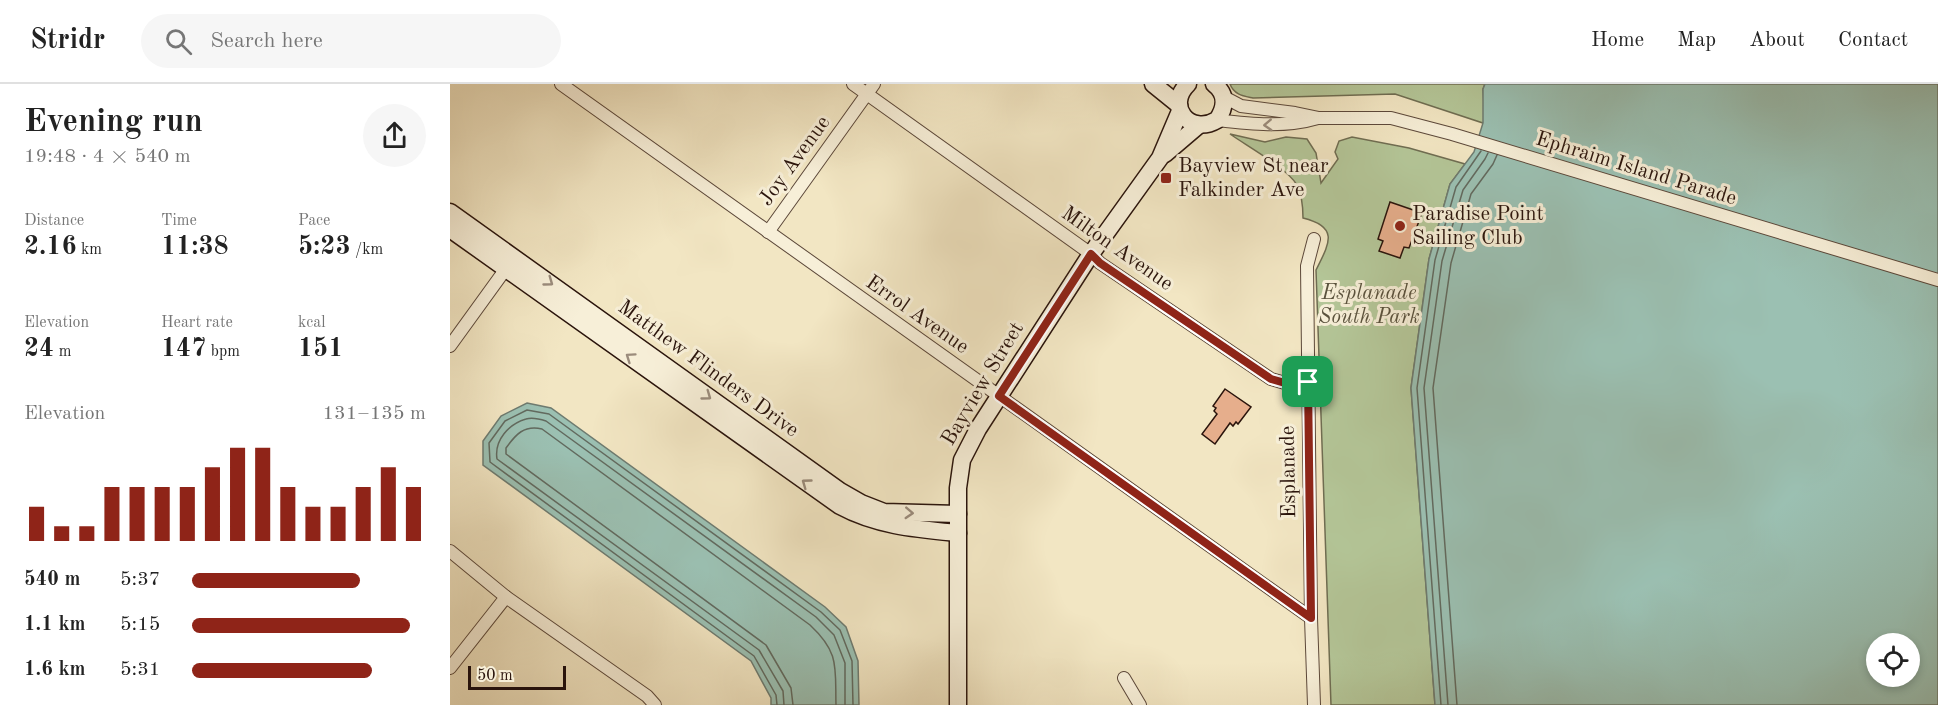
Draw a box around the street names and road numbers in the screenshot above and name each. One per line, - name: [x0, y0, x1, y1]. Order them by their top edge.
- street label: Joy Avenue: [756, 112, 834, 210]
- street label: Ephraim Island Parade: [1533, 128, 1739, 210]
- street label: Milton Avenue: [1057, 203, 1177, 295]
- street label: Errol Avenue: [862, 272, 972, 358]
- street label: Matthew Flinders Drive: [614, 297, 802, 441]
- street label: Bayview Street: [938, 319, 1028, 449]
- street label: Esplanade: [1278, 425, 1300, 519]

